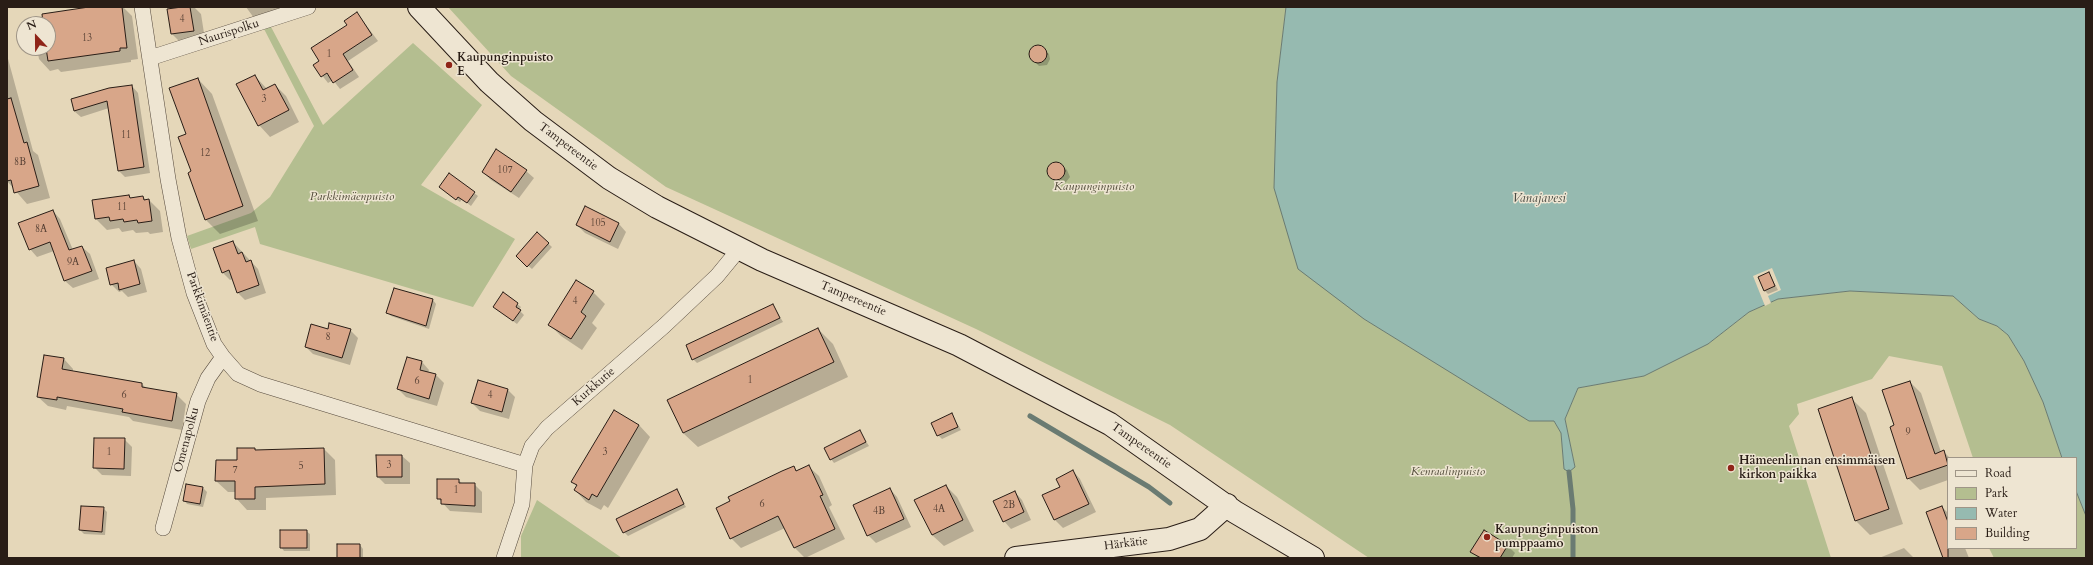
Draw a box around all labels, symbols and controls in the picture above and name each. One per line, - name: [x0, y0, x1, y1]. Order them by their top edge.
- house number: 4: [179, 14, 185, 26]
- north arrow: [16, 16, 56, 56]
- street label: Naurispolku: [197, 16, 261, 50]
- text: N: [24, 17, 39, 34]
- house number: 13: [82, 33, 92, 45]
- house number: 1: [326, 49, 332, 61]
- place label: Kaupunginpuisto E: [457, 51, 553, 79]
- marker: Kaupunginpuisto E: [444, 60, 454, 70]
- house number: 3: [261, 94, 267, 106]
- street label: Tampereentie: [535, 120, 601, 174]
- house number: 11: [121, 130, 131, 142]
- house number: 12: [200, 148, 210, 160]
- house number: 8B: [14, 157, 26, 169]
- house number: 107: [497, 165, 513, 177]
- park label: Kaupunginpuisto: [1054, 180, 1134, 194]
- park label: Parkkimäenpuisto: [310, 190, 394, 204]
- water label: Vanajavesi: [1512, 191, 1566, 207]
- house number: 11: [117, 202, 127, 214]
- house number: 105: [590, 218, 606, 230]
- house number: 8A: [35, 224, 47, 236]
- house number: 9A: [67, 257, 79, 269]
- street label: Parkkimäentie: [183, 270, 221, 344]
- street label: Tampereentie: [818, 279, 888, 319]
- house number: 4: [572, 296, 578, 308]
- house number: 8: [325, 332, 331, 344]
- street label: Kurkkutie: [570, 365, 618, 409]
- house number: 1: [747, 375, 753, 387]
- house number: 6: [414, 376, 420, 388]
- house number: 6: [121, 390, 127, 402]
- house number: 4: [487, 390, 493, 402]
- street label: Omenapolku: [171, 406, 203, 474]
- street label: Tampereentie: [1108, 420, 1174, 472]
- house number: 9: [1905, 427, 1911, 439]
- house number: 1: [106, 447, 112, 459]
- house number: 3: [602, 447, 608, 459]
- place label: Hämeenlinnan ensimmäisen kirkon paikka: [1739, 454, 1895, 482]
- legend: [1947, 457, 2077, 549]
- house number: 3: [386, 460, 392, 472]
- house number: 5: [298, 461, 304, 473]
- marker: Hämeenlinnan ensimmäisen kirkon paikka: [1726, 463, 1736, 473]
- house number: 7: [232, 465, 238, 477]
- park label: Kenraalinpuisto: [1411, 465, 1485, 479]
- text: Road: [1985, 465, 2011, 481]
- house number: 1: [453, 485, 459, 497]
- text: Park: [1985, 485, 2008, 501]
- house number: 6: [759, 499, 765, 511]
- house number: 2B: [1003, 500, 1015, 512]
- house number: 4A: [933, 504, 945, 516]
- text: Water: [1985, 505, 2017, 521]
- house number: 4B: [873, 506, 885, 518]
- place label: Kaupunginpuiston pumppaamo: [1495, 523, 1599, 551]
- text: Building: [1985, 525, 2029, 541]
- marker: Kaupunginpuiston pumppaamo: [1482, 532, 1492, 542]
- street label: Härkätie: [1103, 534, 1149, 554]

